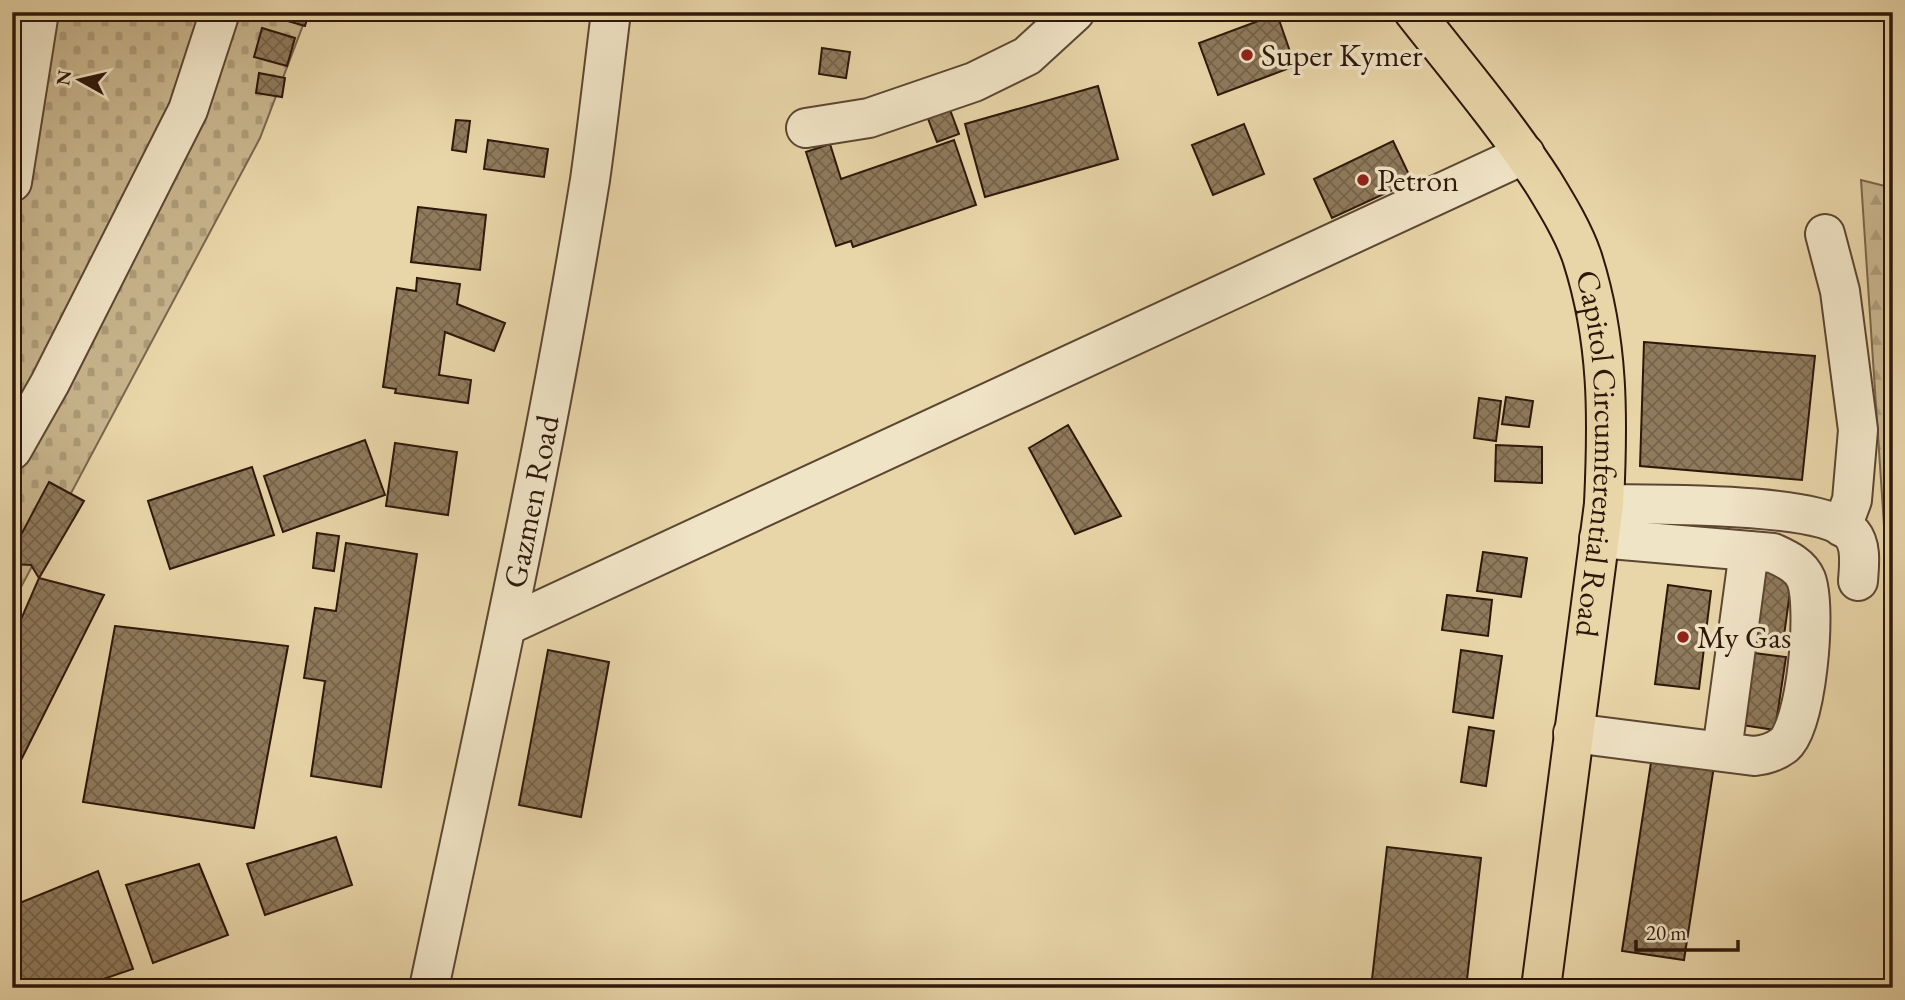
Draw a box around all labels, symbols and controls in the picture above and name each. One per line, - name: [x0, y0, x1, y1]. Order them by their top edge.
- place label: Super Kymer: [1261, 34, 1423, 76]
- north arrow: [46, 46, 116, 116]
- marker: Super Kymer: [1239, 47, 1255, 63]
- text: N: [50, 68, 77, 87]
- place label: Petron: [1377, 159, 1459, 201]
- marker: Petron: [1355, 172, 1371, 188]
- street label: Capitol Circumferential Road: [1566, 265, 1627, 640]
- street label: Gazmen Road: [493, 411, 569, 592]
- place label: My Gas: [1697, 616, 1791, 658]
- marker: My Gas: [1675, 629, 1691, 645]
- scale bar: [1636, 909, 1737, 953]
- text: 20 m: [1646, 919, 1687, 946]

